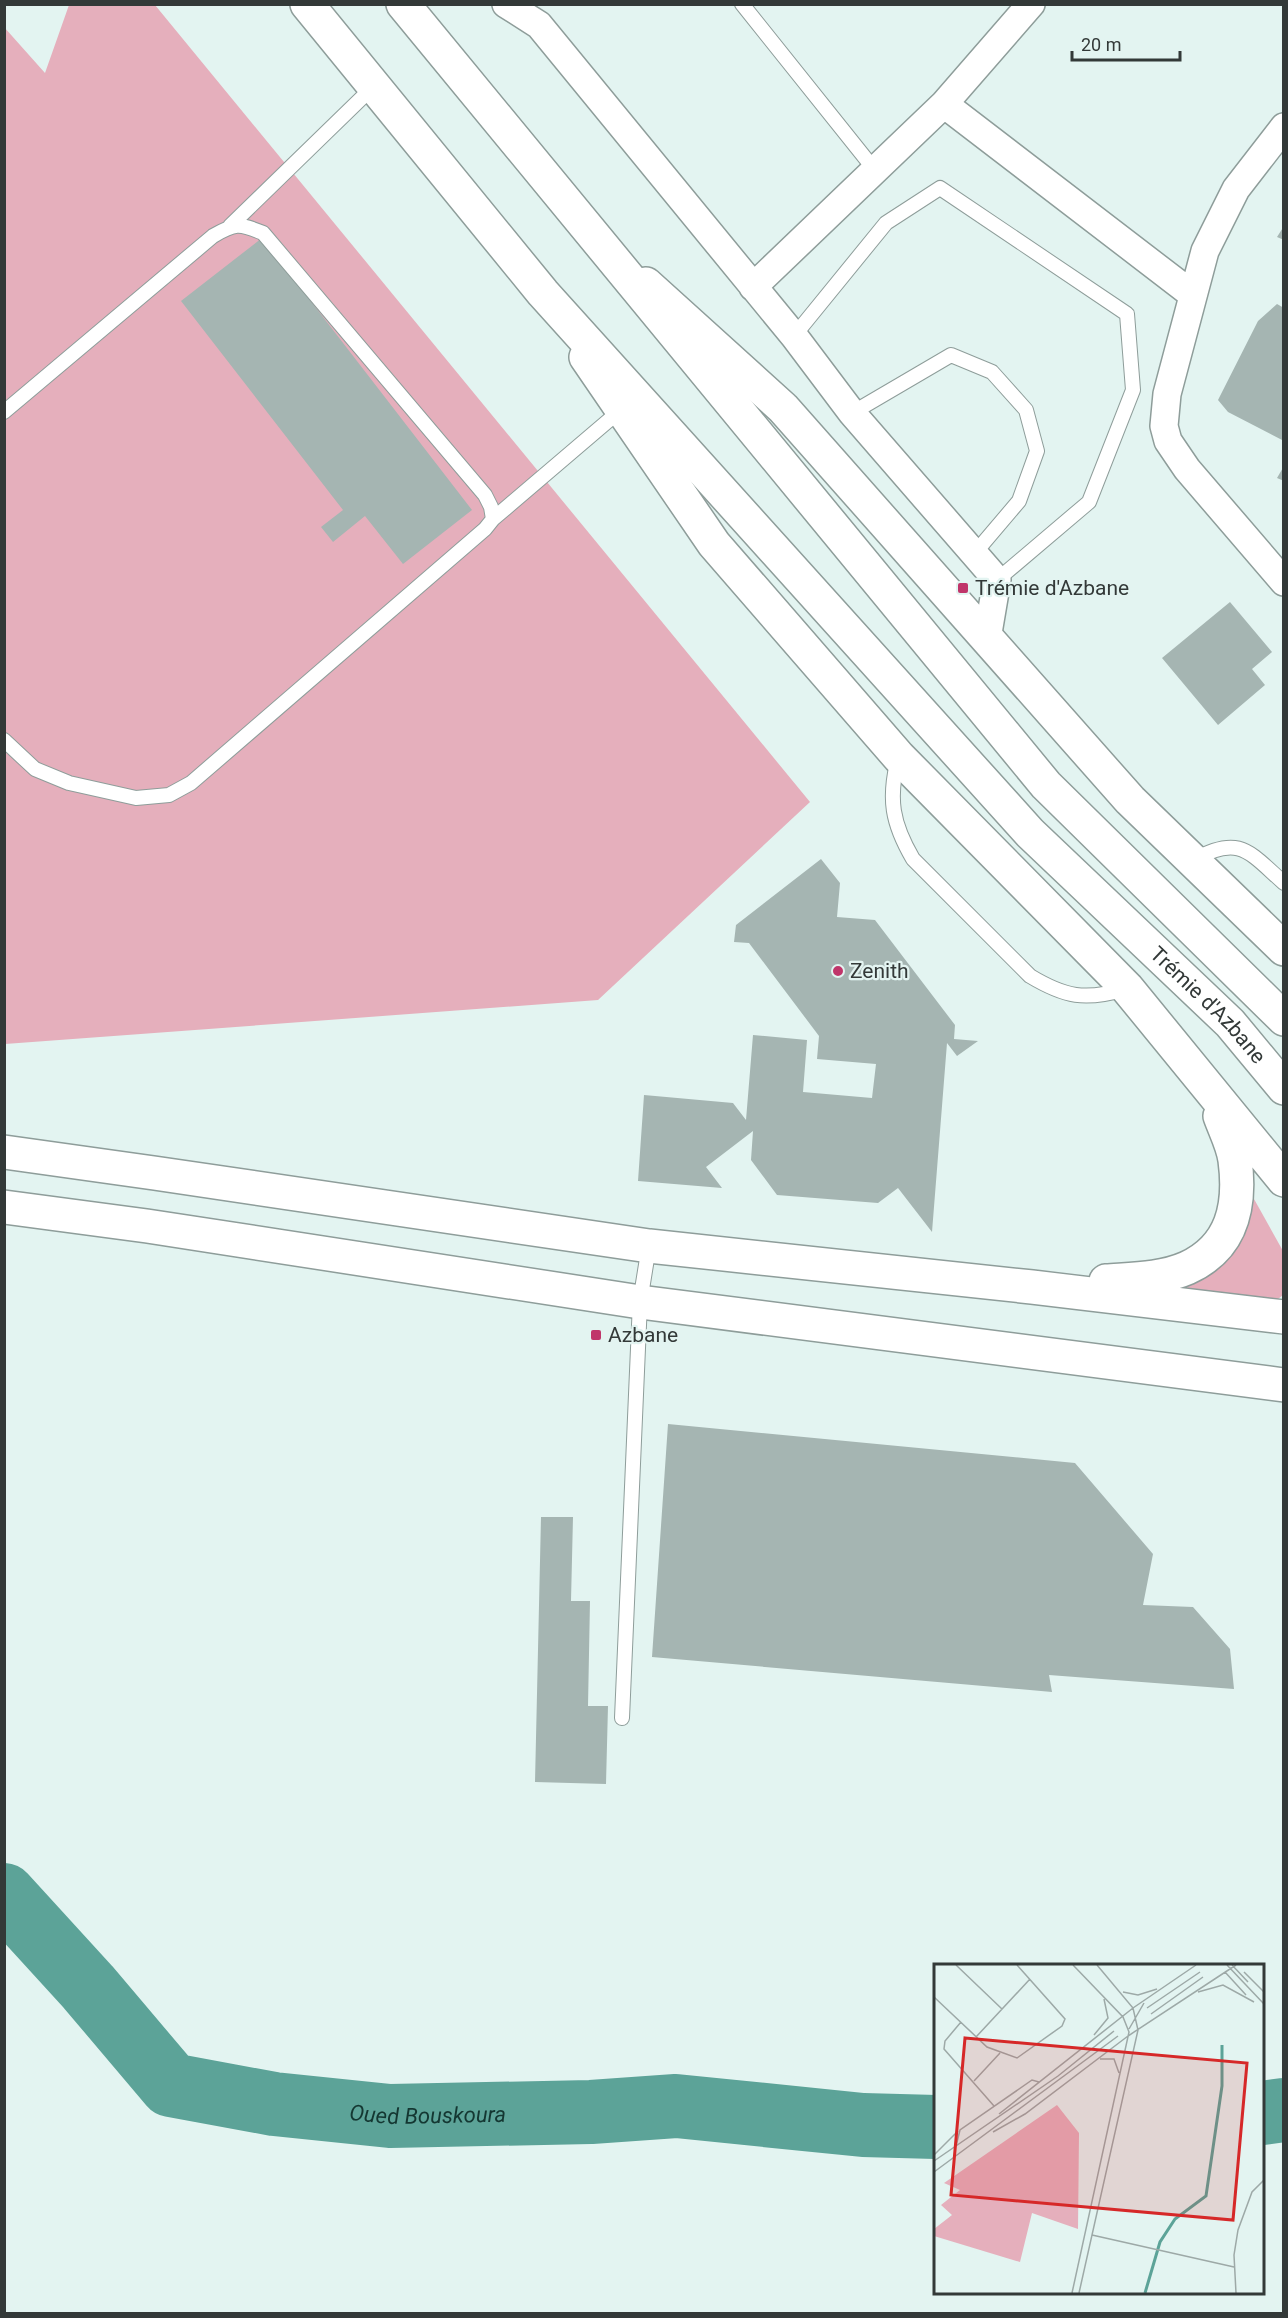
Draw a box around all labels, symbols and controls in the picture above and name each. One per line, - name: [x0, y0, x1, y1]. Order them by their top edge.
- scale bar: [1072, 24, 1180, 62]
- text: 20 m: [1081, 34, 1121, 55]
- place label: Trémie d'Azbane: [975, 576, 1129, 600]
- marker: Trémie d'Azbane: [956, 581, 970, 595]
- street label: Trémie d'Azbane: [1145, 942, 1271, 1068]
- place label: Zenith: [850, 959, 909, 983]
- marker: Zenith: [831, 964, 845, 978]
- place label: Azbane: [608, 1323, 678, 1347]
- marker: Azbane: [589, 1328, 603, 1342]
- inset map: [934, 1964, 1264, 2294]
- water label: Oued Bouskoura: [348, 2099, 506, 2129]

